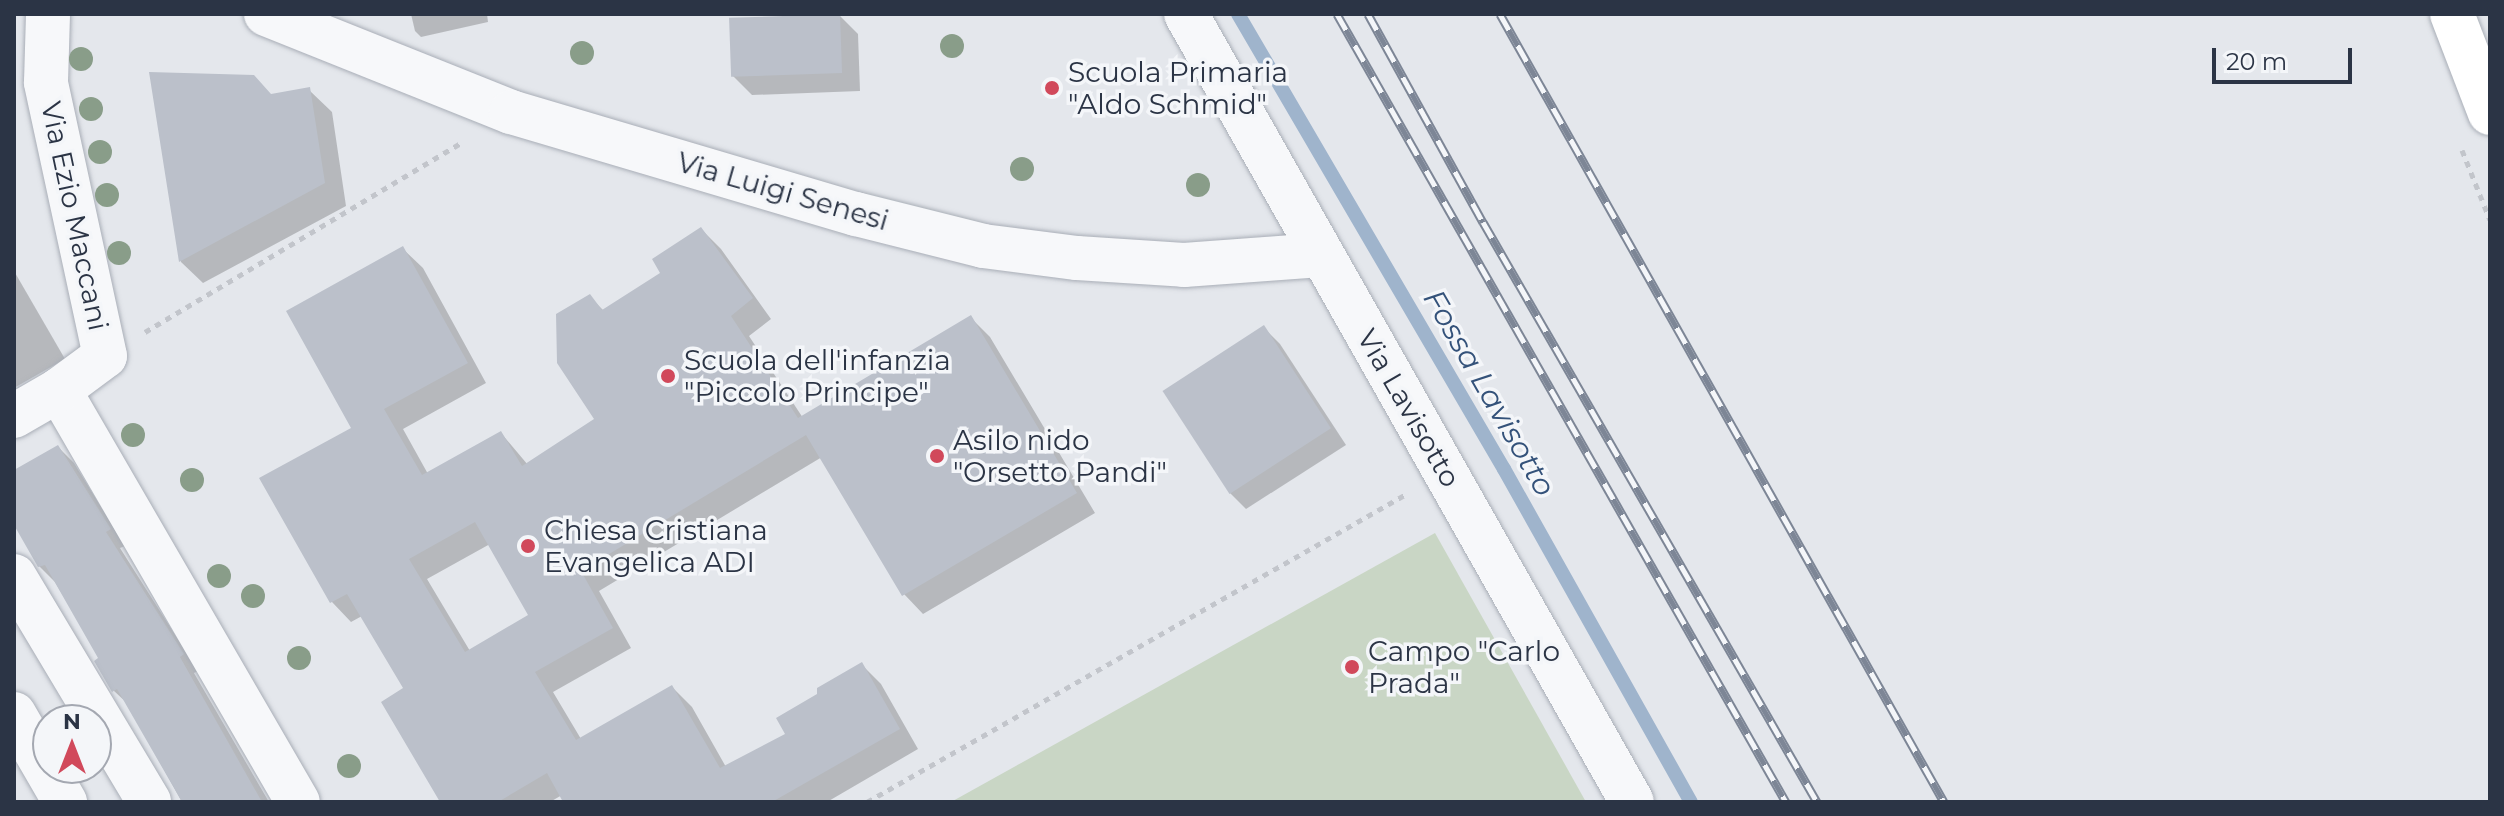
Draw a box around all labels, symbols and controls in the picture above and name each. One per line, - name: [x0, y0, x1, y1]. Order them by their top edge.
- scale bar: [2216, 32, 2356, 82]
- text: 20 m: [2226, 47, 2287, 76]
- place label: Scuola Primaria "Aldo Schmid": [1068, 55, 1288, 121]
- marker: Scuola Primaria "Aldo Schmid": [1043, 79, 1061, 97]
- street label: Via Ezio Maccani: [34, 98, 116, 334]
- street label: Via Luigi Senesi: [673, 145, 893, 237]
- water label: Fossa Lavisotto: [1415, 283, 1563, 503]
- street label: Via Lavisotto: [1350, 323, 1468, 493]
- place label: Scuola dell'infanzia "Piccolo Principe": [684, 343, 951, 409]
- marker: Scuola dell'infanzia "Piccolo Principe": [659, 367, 677, 385]
- place label: Asilo nido "Orsetto Pandi": [953, 423, 1167, 489]
- marker: Asilo nido "Orsetto Pandi": [928, 447, 946, 465]
- place label: Chiesa Cristiana Evangelica ADI: [544, 513, 768, 579]
- marker: Chiesa Cristiana Evangelica ADI: [519, 537, 537, 555]
- place label: Campo "Carlo Prada": [1368, 634, 1560, 700]
- marker: Campo "Carlo Prada": [1343, 658, 1361, 676]
- north arrow: [32, 704, 112, 784]
- text: N: [63, 708, 81, 735]

